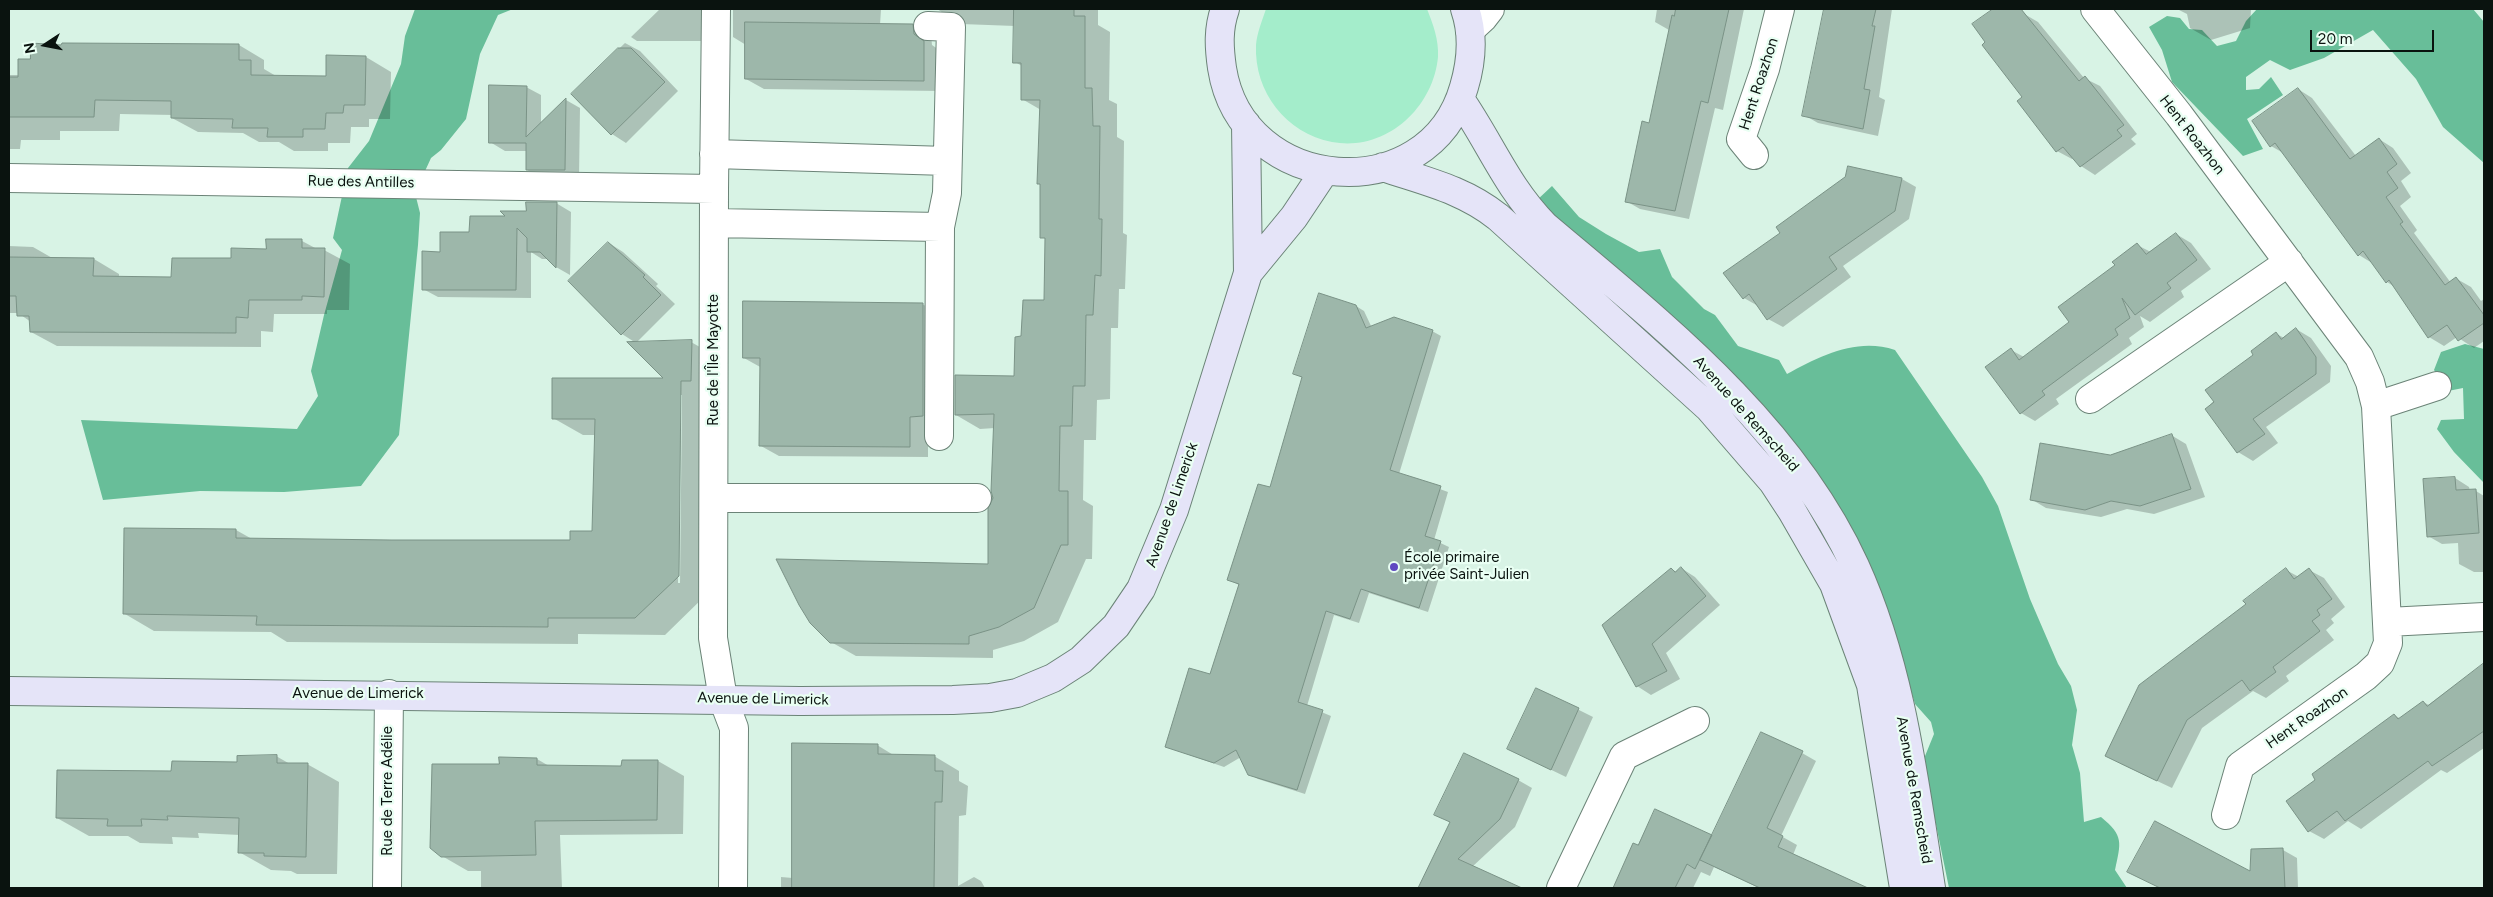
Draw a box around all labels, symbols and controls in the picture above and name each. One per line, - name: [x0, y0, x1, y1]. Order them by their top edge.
- north arrow: [20, 20, 70, 70]
- scale bar: [2313, 20, 2437, 52]
- text: 20 m: [2318, 30, 2352, 48]
- street label: Hent Roazhon: [1736, 36, 1782, 132]
- text: N: [20, 41, 39, 55]
- street label: Hent Roazhon: [2155, 92, 2229, 178]
- street label: Rue des Antilles: [307, 172, 415, 192]
- street label: Rue de l'Île Mayotte: [705, 294, 723, 426]
- street label: Avenue de Remscheid: [1689, 352, 1803, 476]
- street label: Avenue de Limerick: [1142, 440, 1202, 570]
- place label: École primaire privée Saint-Julien: [1404, 549, 1529, 584]
- marker: École primaire privée Saint-Julien: [1388, 561, 1400, 573]
- street label: Hent Roazhon: [2263, 683, 2351, 753]
- street label: Avenue de Limerick: [292, 685, 424, 703]
- street label: Avenue de Limerick: [697, 689, 829, 709]
- street label: Avenue de Remscheid: [1892, 715, 1936, 865]
- street label: Rue de Terre Adélie: [379, 726, 397, 856]

